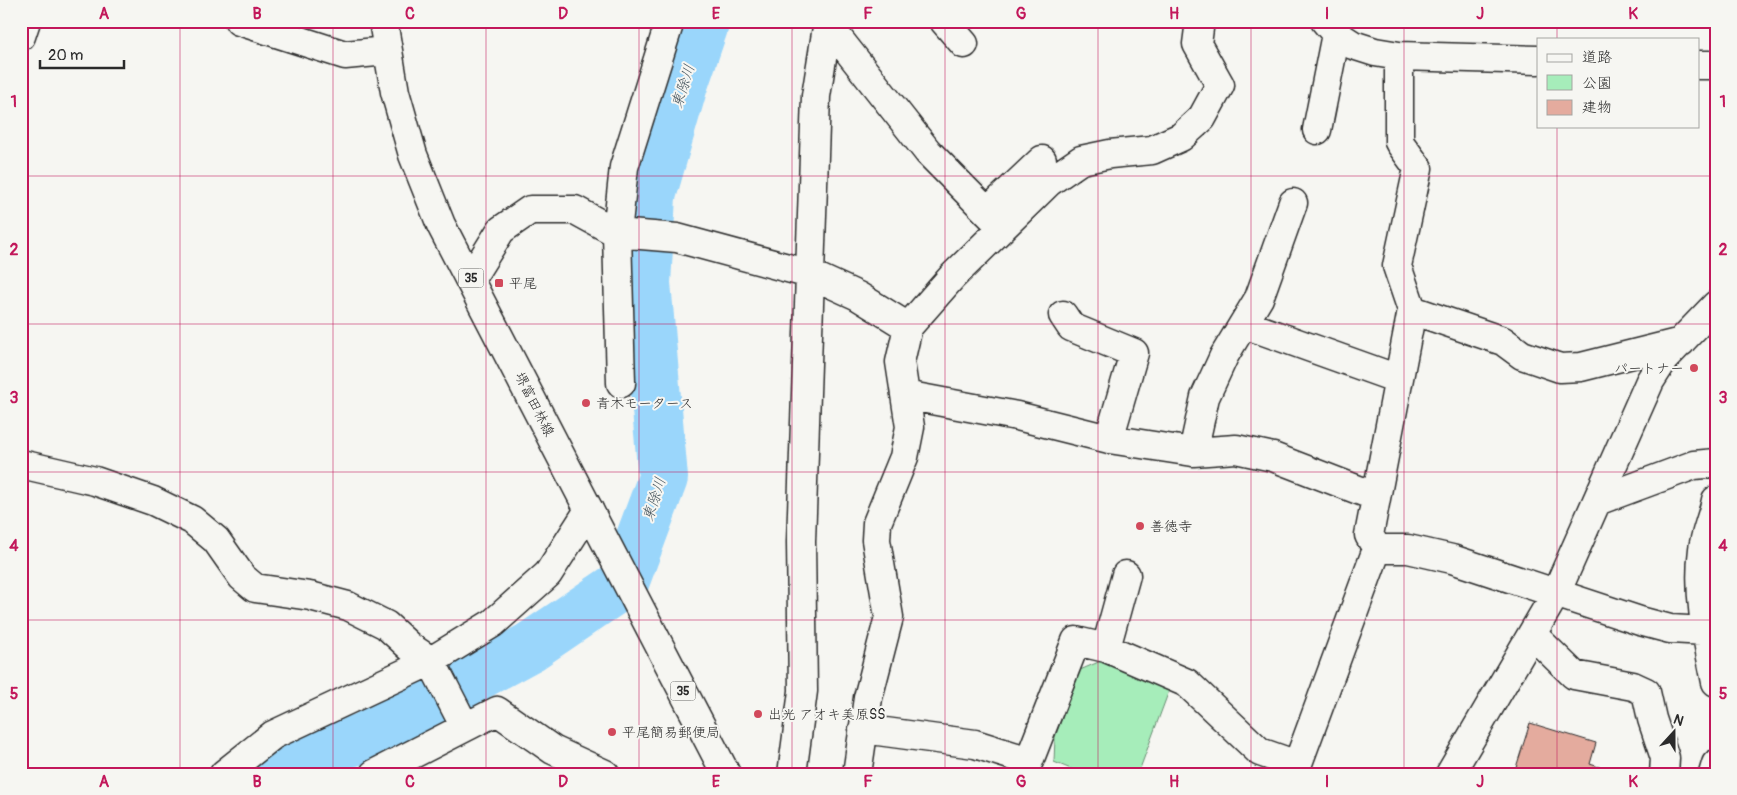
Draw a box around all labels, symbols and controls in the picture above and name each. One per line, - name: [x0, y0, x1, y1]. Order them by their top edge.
- text: A: [99, 4, 110, 24]
- text: B: [252, 4, 262, 24]
- text: C: [405, 4, 415, 24]
- text: D: [558, 4, 568, 24]
- text: E: [712, 4, 721, 24]
- text: F: [863, 4, 873, 24]
- text: G: [1016, 4, 1027, 24]
- text: H: [1169, 4, 1179, 24]
- text: I: [1325, 4, 1329, 24]
- text: J: [1476, 4, 1484, 24]
- text: K: [1628, 4, 1638, 24]
- scale bar: [40, 38, 124, 70]
- legend: [1537, 38, 1700, 128]
- text: 20 m: [48, 46, 83, 65]
- text: 道路: [1582, 48, 1612, 67]
- water label: 東除川: [667, 62, 699, 110]
- text: 公園: [1582, 74, 1612, 93]
- text: 1: [11, 92, 17, 112]
- text: 1: [1720, 92, 1726, 112]
- text: 建物: [1582, 98, 1612, 117]
- text: 2: [10, 240, 19, 260]
- text: 2: [1719, 240, 1728, 260]
- road number: 35: [458, 268, 484, 288]
- place label: 平尾: [509, 275, 537, 292]
- marker: 平尾: [493, 277, 505, 289]
- place label: パートナー: [1614, 360, 1684, 377]
- marker: パートナー: [1688, 362, 1700, 374]
- street label: 堺富田林線: [511, 369, 558, 439]
- text: 3: [10, 388, 19, 408]
- text: 3: [1719, 388, 1728, 408]
- place label: 青木モータース: [596, 395, 693, 412]
- marker: 青木モータース: [580, 397, 592, 409]
- water label: 東除川: [638, 475, 670, 523]
- place label: 善徳寺: [1150, 518, 1192, 535]
- marker: 善徳寺: [1134, 520, 1146, 532]
- text: 4: [9, 536, 19, 556]
- text: 4: [1718, 536, 1728, 556]
- road number: 35: [670, 681, 696, 700]
- text: 5: [10, 684, 19, 704]
- text: 5: [1719, 684, 1728, 704]
- place label: 出光 アオキ美原SS: [768, 706, 885, 723]
- marker: 出光 アオキ美原SS: [752, 708, 764, 720]
- north arrow: [1650, 708, 1700, 758]
- text: N: [1671, 711, 1686, 730]
- place label: 平尾簡易郵便局: [622, 724, 720, 741]
- marker: 平尾簡易郵便局: [606, 726, 618, 738]
- text: A: [99, 772, 110, 792]
- text: B: [252, 772, 262, 792]
- text: C: [405, 772, 415, 792]
- text: D: [558, 772, 568, 792]
- text: E: [712, 772, 721, 792]
- text: F: [863, 772, 873, 792]
- text: G: [1016, 772, 1027, 792]
- text: H: [1169, 772, 1179, 792]
- text: I: [1325, 772, 1329, 792]
- text: J: [1476, 772, 1484, 792]
- text: K: [1628, 772, 1638, 792]

